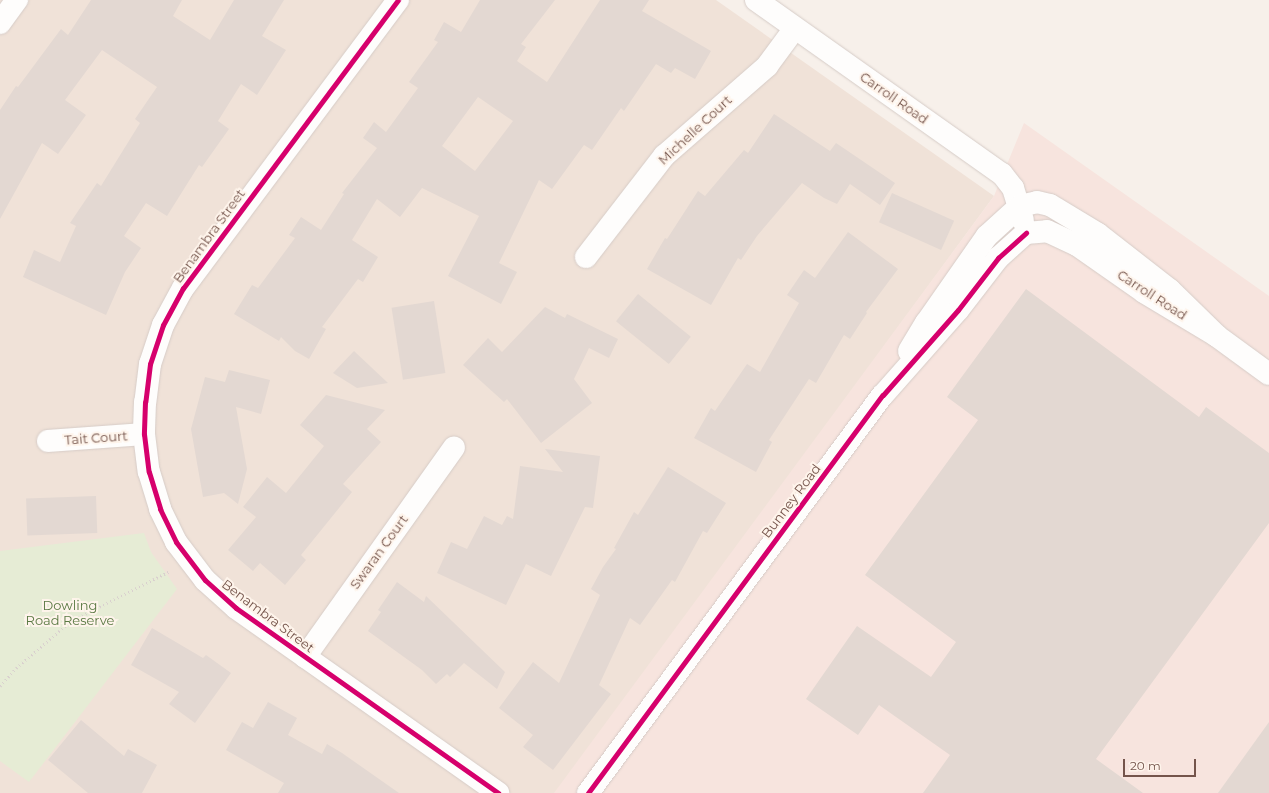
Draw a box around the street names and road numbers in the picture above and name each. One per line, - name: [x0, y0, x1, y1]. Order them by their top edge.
- street label: Carroll Road: [857, 69, 931, 127]
- street label: Michelle Court: [655, 92, 735, 168]
- street label: Benambra Street: [170, 186, 248, 286]
- street label: Carroll Road: [1114, 267, 1190, 323]
- street label: Tait Court: [64, 428, 128, 448]
- street label: Bunney Road: [758, 461, 824, 541]
- street label: Swaran Court: [347, 512, 411, 592]
- street label: Benambra Street: [219, 576, 317, 656]

